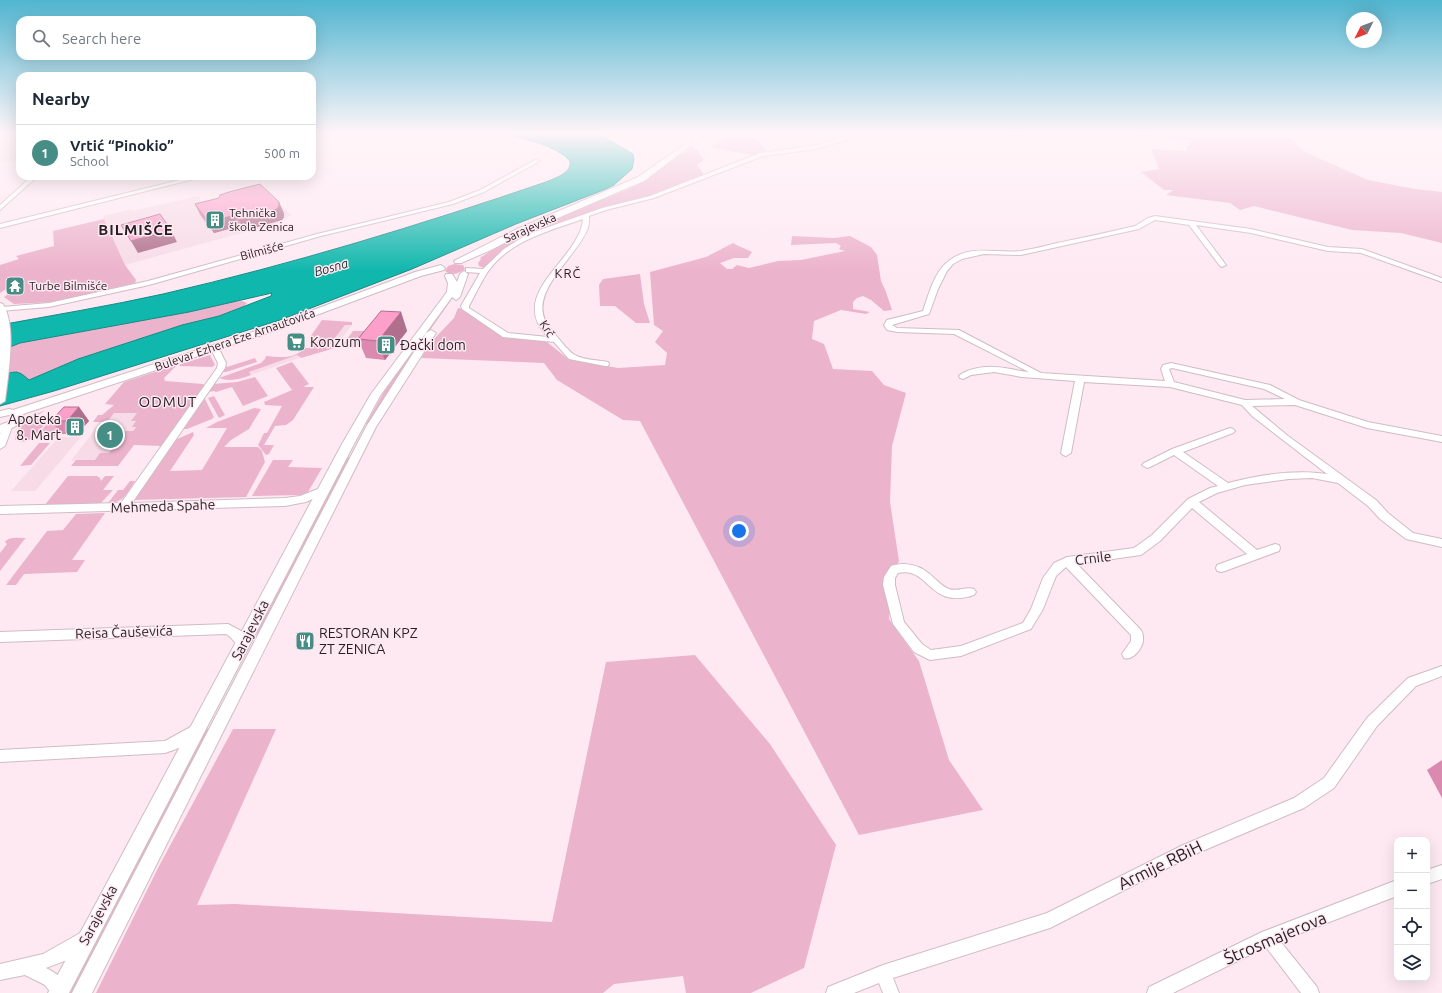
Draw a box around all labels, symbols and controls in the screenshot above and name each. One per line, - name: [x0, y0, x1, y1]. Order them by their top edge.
- north arrow: [1346, 12, 1382, 48]
- search box: [16, 16, 316, 60]
- icon: search: [30, 27, 52, 49]
- text: Search here: [62, 30, 141, 47]
- text: Nearby: [32, 89, 90, 108]
- text: Vrtić “Pinokio”: [70, 137, 174, 154]
- text: 1: [41, 146, 49, 160]
- text: 500 m: [264, 146, 300, 160]
- text: School: [70, 154, 109, 168]
- place label: Tehnička škola Zenica: [229, 206, 294, 233]
- building icon: Tehnička škola Zenica: [204, 209, 226, 231]
- street label: Sarajevska: [502, 210, 558, 245]
- district label: BILMIŠĆE: [98, 221, 174, 238]
- street label: Bilmišće: [239, 239, 285, 263]
- water label: Bosna: [312, 255, 350, 279]
- district label: KRČ: [555, 266, 581, 280]
- temple icon: Turbe Bilmišće: [4, 275, 26, 297]
- place label: Turbe Bilmišće: [29, 279, 107, 292]
- street label: Bulevar Ezhera Eze Arnautovića: [153, 306, 317, 373]
- street label: Krč: [537, 318, 558, 340]
- supermarket icon: Konzum: [285, 331, 307, 353]
- place label: Konzum: [310, 334, 361, 350]
- building icon: Đački dom: [375, 334, 397, 356]
- place label: Đački dom: [400, 337, 466, 353]
- district label: ODMUT: [139, 393, 197, 410]
- place label: Apoteka 8. Mart: [8, 411, 61, 443]
- building icon: Apoteka 8. Mart: [64, 416, 86, 438]
- pin: 1: [97, 420, 123, 450]
- street label: Mehmeda Spahe: [110, 496, 216, 516]
- your location: [729, 521, 749, 541]
- street label: Crnile: [1074, 548, 1112, 568]
- street label: Sarajevska: [228, 597, 272, 663]
- street label: Reisa Čauševića: [75, 621, 173, 642]
- place label: RESTORAN KPZ ZT ZENICA: [319, 625, 418, 657]
- restaurant icon: RESTORAN KPZ ZT ZENICA: [294, 630, 316, 652]
- street label: Armije RBiH: [1115, 836, 1205, 893]
- map controls: [1394, 837, 1430, 981]
- button: +: [1394, 837, 1430, 873]
- button: −: [1394, 873, 1430, 909]
- street label: Sarajevska: [76, 882, 120, 948]
- street label: Štrosmajerova: [1221, 907, 1329, 968]
- button: locate: [1394, 909, 1430, 945]
- button: layers: [1394, 945, 1430, 981]

